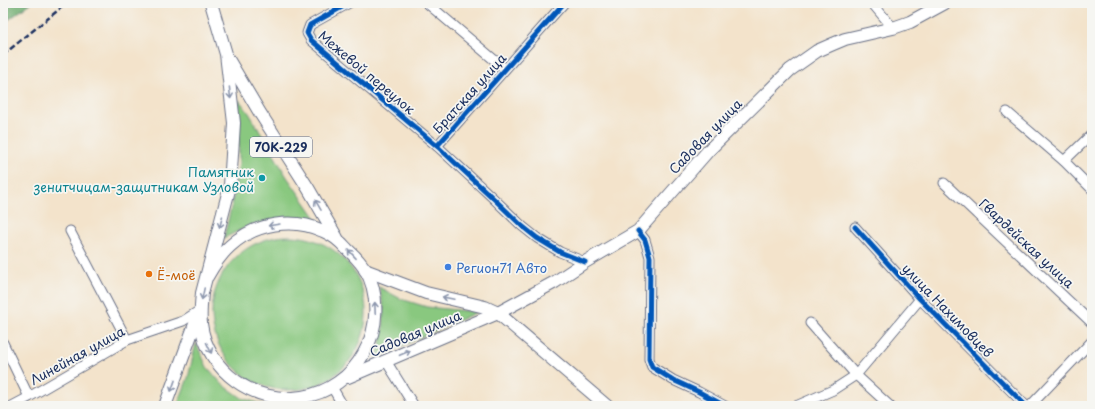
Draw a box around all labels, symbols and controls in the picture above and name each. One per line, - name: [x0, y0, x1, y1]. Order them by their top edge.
- street label: Межевой переулок: [315, 26, 420, 118]
- street label: Братская улица: [428, 48, 511, 137]
- one-way arrow: [227, 86, 234, 99]
- street label: Садовая улица: [664, 94, 746, 178]
- road number: 70К-229: [250, 137, 312, 157]
- place label: Памятник зенитчицам-защитникам Узловой: [33, 162, 254, 196]
- marker: Памятник зенитчицам-защитникам Узловой: [257, 173, 267, 183]
- street label: Гвардейская улица: [975, 194, 1079, 293]
- one-way arrow: [313, 199, 321, 211]
- one-way arrow: [217, 215, 224, 228]
- one-way arrow: [268, 221, 281, 229]
- one-way arrow: [348, 249, 357, 259]
- place label: Регион71 Авто: [456, 258, 547, 277]
- street label: улица Нахимовцев: [898, 259, 998, 361]
- marker: Регион71 Авто: [443, 262, 453, 272]
- place label: Ё-моё: [157, 265, 195, 284]
- marker: Ё-моё: [144, 269, 154, 279]
- one-way arrow: [198, 287, 206, 300]
- one-way arrow: [441, 294, 454, 302]
- one-way arrow: [371, 302, 379, 315]
- street label: Садовая улица: [366, 305, 464, 361]
- street label: Линейная улица: [26, 321, 128, 389]
- one-way arrow: [206, 342, 213, 354]
- one-way arrow: [398, 348, 410, 356]
- one-way arrow: [168, 380, 176, 392]

